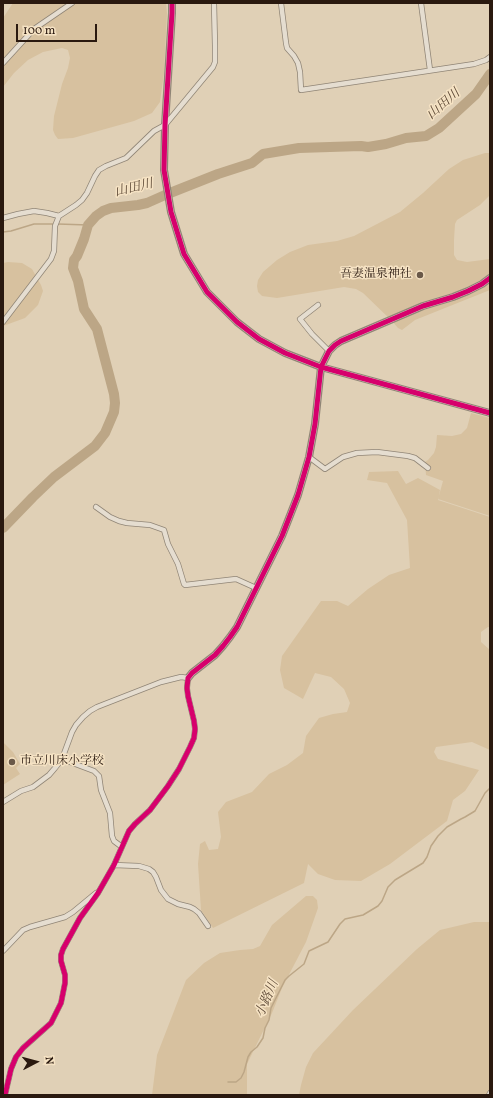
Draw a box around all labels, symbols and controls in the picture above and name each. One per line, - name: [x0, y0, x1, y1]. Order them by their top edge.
- scale bar: [18, 16, 99, 42]
- text: 100 m: [23, 23, 55, 39]
- water label: 山田川: [424, 86, 464, 124]
- water label: 山田川: [113, 177, 155, 201]
- place label: 吾妻温泉神社: [340, 268, 412, 282]
- marker: 吾妻温泉神社: [415, 270, 425, 280]
- place label: 市立川床小学校: [20, 755, 104, 769]
- marker: 市立川床小学校: [7, 757, 17, 767]
- water label: 小路川: [253, 978, 283, 1020]
- north arrow: [16, 1042, 56, 1082]
- text: N: [41, 1056, 56, 1065]

